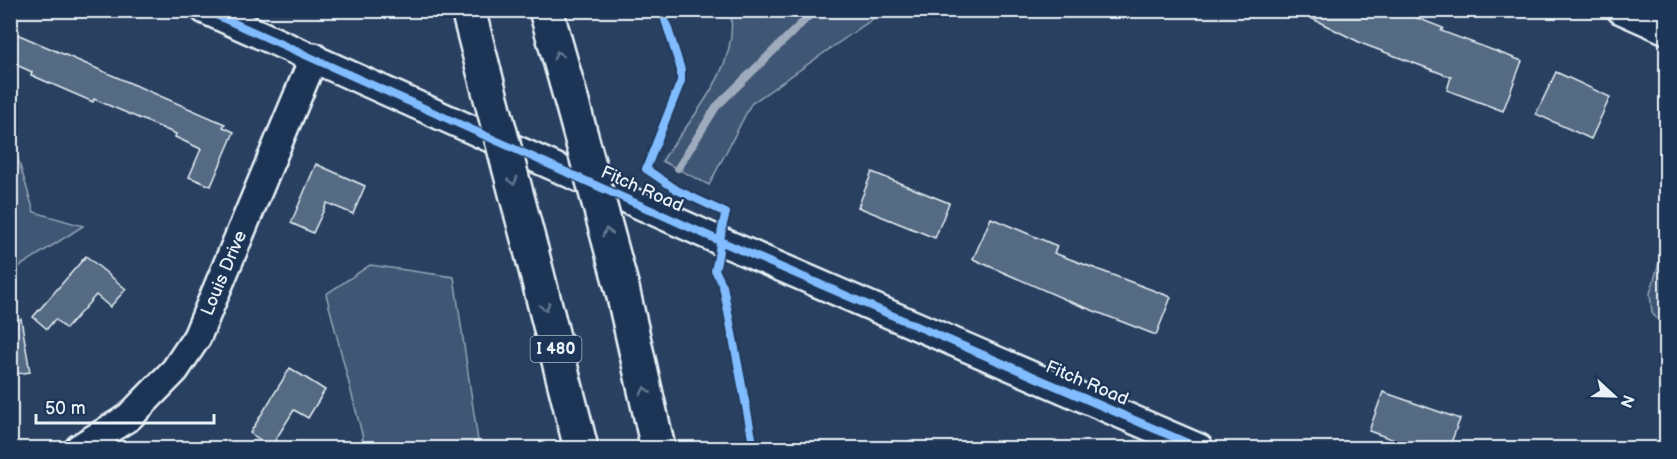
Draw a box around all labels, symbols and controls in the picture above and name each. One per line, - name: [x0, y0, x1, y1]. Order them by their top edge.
- one-way arrow: [553, 50, 566, 60]
- street label: Fitch Road: [598, 162, 686, 216]
- one-way arrow: [506, 176, 518, 186]
- street label: Louis Drive: [197, 227, 251, 319]
- one-way arrow: [602, 227, 614, 238]
- one-way arrow: [538, 301, 550, 311]
- road number: I 480: [530, 336, 582, 362]
- street label: Fitch Road: [1042, 356, 1132, 410]
- north arrow: [1584, 366, 1644, 426]
- scale bar: [36, 387, 214, 425]
- one-way arrow: [639, 387, 652, 397]
- text: N: [1615, 392, 1638, 410]
- text: 50 m: [45, 398, 86, 419]

